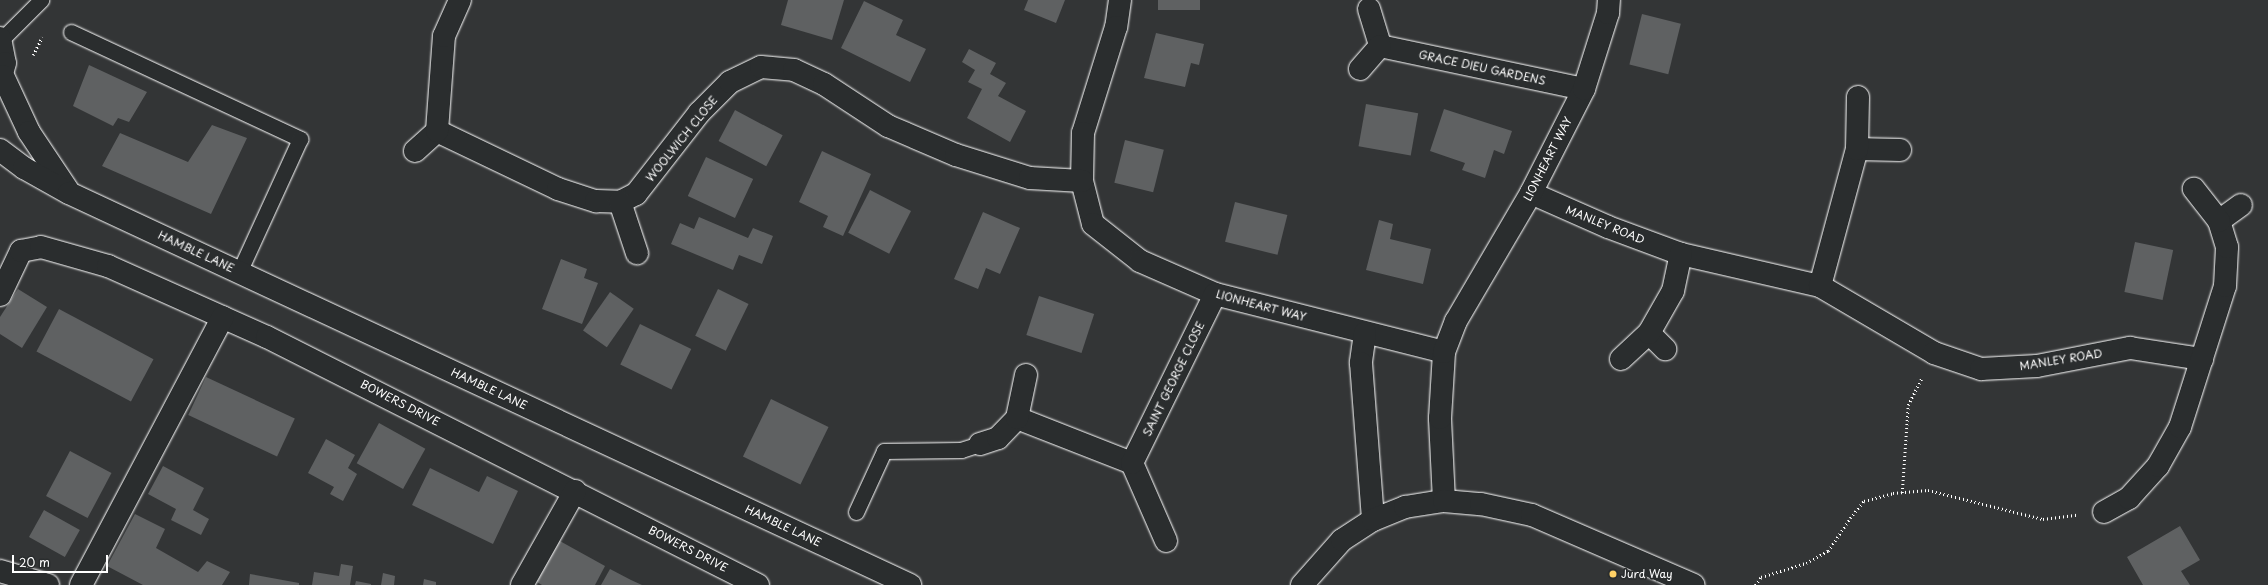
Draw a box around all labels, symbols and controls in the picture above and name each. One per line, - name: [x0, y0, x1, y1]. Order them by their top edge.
- street label: GRACE DIEU GARDENS: [1417, 48, 1547, 88]
- street label: WOOLWICH CLOSE: [643, 93, 721, 185]
- street label: LIONHEART WAY: [1521, 114, 1575, 204]
- street label: MANLEY ROAD: [1563, 203, 1647, 247]
- street label: HAMBLE LANE: [156, 229, 236, 275]
- street label: LIONHEART WAY: [1214, 287, 1308, 325]
- street label: SAINT GEORGE CLOSE: [1140, 319, 1208, 439]
- street label: MANLEY ROAD: [2018, 347, 2104, 373]
- street label: HAMBLE LANE: [449, 366, 529, 412]
- street label: BOWERS DRIVE: [358, 377, 442, 429]
- street label: HAMBLE LANE: [743, 503, 823, 549]
- street label: BOWERS DRIVE: [646, 523, 730, 575]
- scale bar: [14, 547, 110, 573]
- text: 20 m: [19, 553, 50, 571]
- place label: Jurd Way: [1621, 567, 1672, 581]
- marker: Jurd Way: [1608, 569, 1618, 579]

